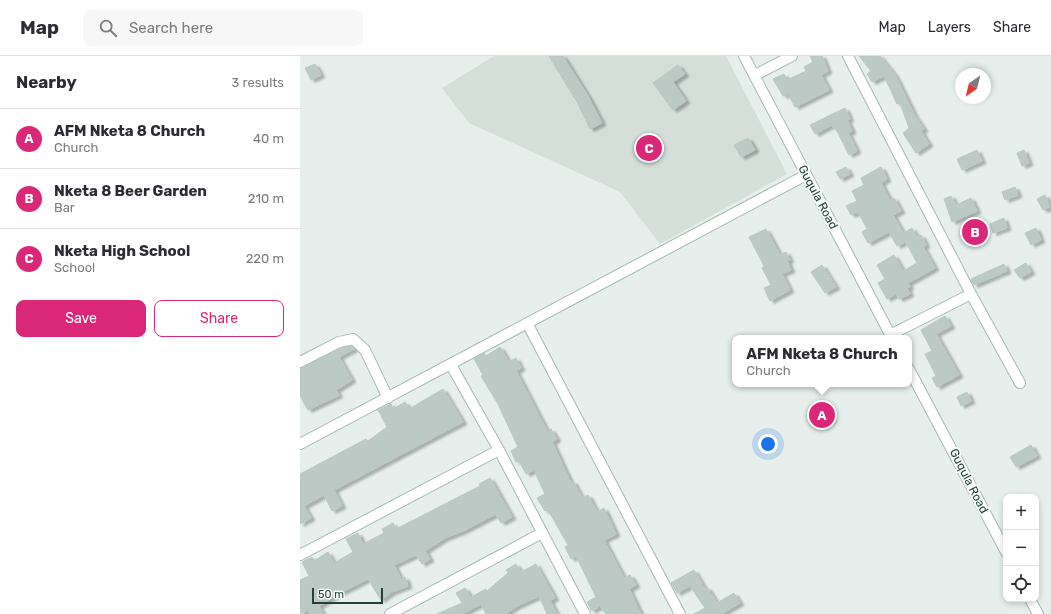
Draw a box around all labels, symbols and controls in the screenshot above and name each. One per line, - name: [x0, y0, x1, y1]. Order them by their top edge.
- search box: [83, 10, 363, 46]
- text: Map: [20, 16, 59, 39]
- icon: search: [97, 17, 119, 39]
- text: Search here: [129, 19, 213, 37]
- text: Map: [879, 19, 906, 36]
- text: Layers: [928, 19, 971, 36]
- text: Share: [993, 19, 1031, 36]
- north arrow: [955, 68, 991, 104]
- text: Nearby: [16, 72, 77, 92]
- text: 3 results: [232, 75, 284, 90]
- text: AFM Nketa 8 Church: [54, 122, 205, 140]
- text: A: [24, 131, 34, 146]
- text: 40 m: [253, 131, 284, 146]
- pin: C: [636, 133, 662, 163]
- text: Church: [54, 140, 98, 155]
- street label: Guqula Road: [795, 163, 841, 231]
- text: Nketa 8 Beer Garden: [54, 182, 207, 200]
- text: B: [24, 191, 34, 206]
- text: 210 m: [248, 191, 284, 206]
- text: Bar: [54, 200, 75, 215]
- pin: B: [962, 217, 988, 247]
- text: Nketa High School: [54, 242, 190, 260]
- text: C: [24, 251, 34, 266]
- text: 220 m: [246, 251, 284, 266]
- text: School: [54, 260, 95, 275]
- button: Save: [16, 300, 146, 337]
- button: Share: [154, 300, 284, 337]
- popup: [732, 335, 912, 387]
- text: AFM Nketa 8 Church: [746, 345, 898, 363]
- text: Church: [746, 363, 791, 378]
- pin: A: [809, 400, 835, 430]
- your location: [758, 434, 778, 454]
- street label: Guqula Road: [947, 446, 991, 516]
- map controls: [1003, 494, 1039, 602]
- button: +: [1003, 494, 1039, 530]
- button: −: [1003, 530, 1039, 566]
- button: locate: [1003, 566, 1039, 602]
- scale bar: [312, 586, 383, 605]
- text: 50 m: [318, 588, 344, 601]

